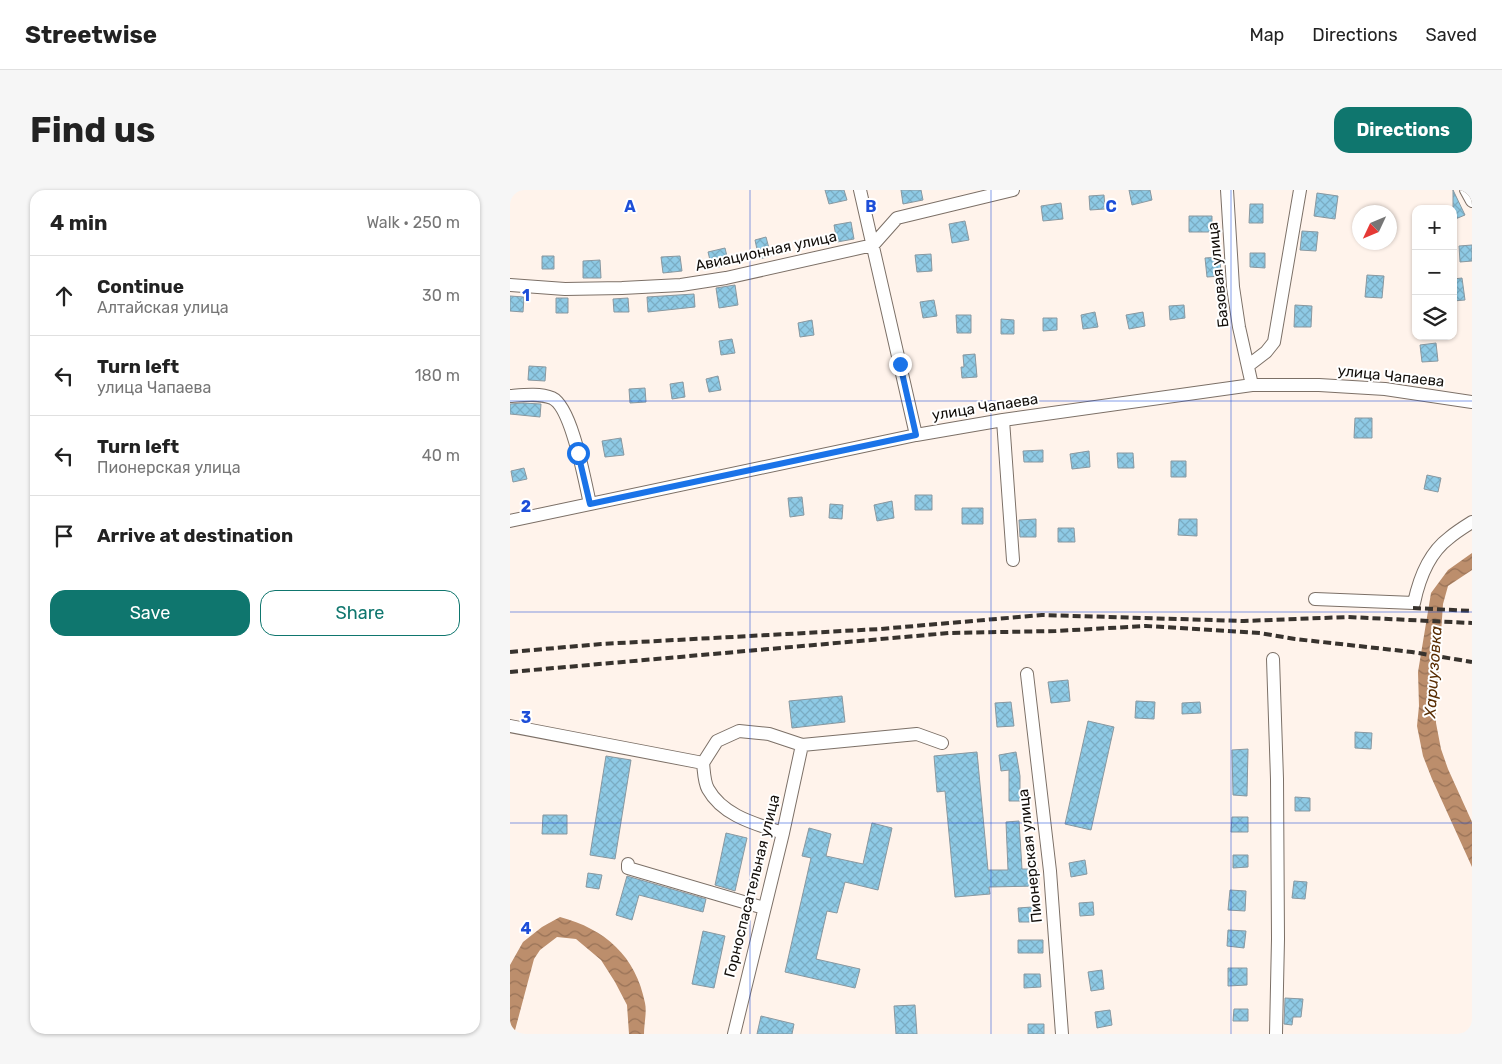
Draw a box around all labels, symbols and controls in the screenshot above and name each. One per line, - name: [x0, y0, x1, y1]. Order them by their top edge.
- text: Streetwise: [25, 21, 157, 49]
- text: Map: [1249, 24, 1284, 46]
- text: Directions: [1312, 24, 1398, 46]
- text: Saved: [1426, 24, 1477, 46]
- button: Directions: [1334, 107, 1472, 153]
- text: Find us: [30, 109, 155, 151]
- text: A: [624, 197, 636, 216]
- text: B: [865, 197, 877, 216]
- text: C: [1105, 197, 1117, 216]
- north arrow: [1352, 205, 1397, 250]
- map controls: [1412, 205, 1457, 340]
- button: +: [1412, 205, 1457, 250]
- text: 4 min: [50, 210, 108, 235]
- text: Walk · 250 m: [366, 213, 460, 232]
- street label: Базовая улица: [1204, 221, 1232, 329]
- street label: Авиационная улица: [693, 227, 839, 275]
- button: −: [1412, 250, 1457, 295]
- text: Continue: [97, 275, 184, 298]
- icon: ahead: [50, 282, 78, 310]
- text: 30 m: [422, 286, 460, 305]
- text: 1: [522, 286, 530, 305]
- button: layers: [1412, 295, 1457, 340]
- text: Алтайская улица: [97, 298, 229, 317]
- route end: [889, 353, 912, 376]
- text: Turn left: [97, 355, 179, 378]
- street label: улица Чапаева: [1337, 361, 1445, 391]
- icon: left: [50, 362, 78, 390]
- text: 180 m: [415, 366, 460, 385]
- text: улица Чапаева: [97, 378, 211, 397]
- street label: улица Чапаева: [931, 390, 1039, 424]
- text: Turn left: [97, 435, 179, 458]
- icon: left: [50, 442, 78, 470]
- route start: [567, 442, 590, 465]
- text: 40 m: [422, 446, 460, 465]
- text: Пионерская улица: [97, 458, 241, 477]
- text: 2: [521, 497, 531, 516]
- icon: arrive: [50, 522, 78, 550]
- text: Arrive at destination: [97, 524, 293, 547]
- button: Save: [50, 590, 250, 636]
- button: Share: [260, 590, 460, 636]
- water label: Хариузовка: [1420, 625, 1446, 720]
- text: 3: [521, 708, 531, 727]
- street label: Пионерская улица: [1014, 788, 1046, 924]
- street label: Горноспасательная улица: [721, 793, 783, 979]
- text: 4: [521, 919, 532, 938]

